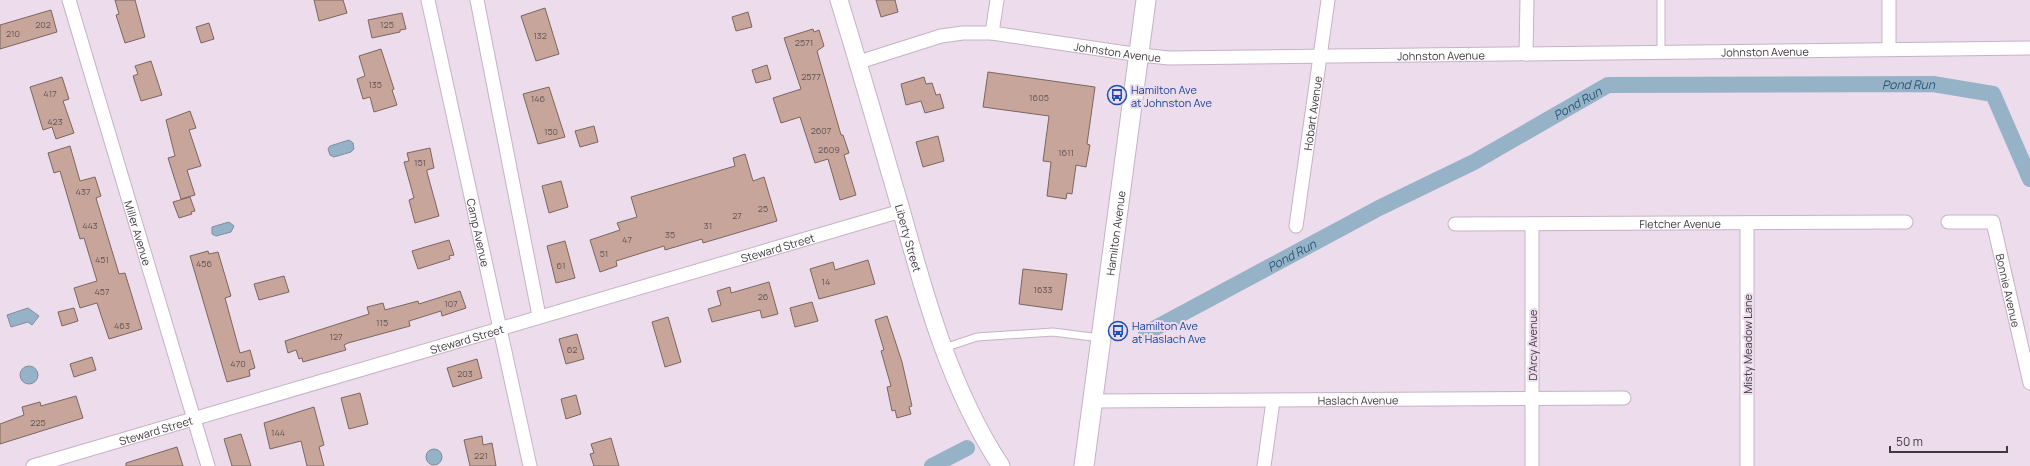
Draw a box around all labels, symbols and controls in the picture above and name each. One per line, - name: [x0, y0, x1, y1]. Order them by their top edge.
- house number: 202: [35, 18, 51, 31]
- house number: 125: [380, 18, 394, 31]
- house number: 210: [6, 27, 20, 40]
- house number: 132: [533, 29, 547, 42]
- house number: 2571: [795, 36, 813, 49]
- street label: Johnston Avenue: [1073, 38, 1162, 65]
- street label: Johnston Avenue: [1721, 43, 1809, 59]
- street label: Johnston Avenue: [1397, 47, 1485, 63]
- house number: 2577: [801, 70, 821, 83]
- street label: Hobart Avenue: [1299, 74, 1325, 151]
- water label: Pond Run: [1882, 75, 1936, 93]
- house number: 135: [368, 78, 382, 91]
- place label: Hamilton Ave at Johnston Ave: [1131, 82, 1212, 110]
- water label: Pond Run: [1550, 82, 1605, 123]
- bus stop icon: Hamilton Ave at Johnston Ave: [1106, 84, 1128, 106]
- house number: 417: [43, 87, 57, 100]
- house number: 1605: [1029, 91, 1049, 104]
- house number: 146: [531, 92, 546, 105]
- house number: 423: [47, 115, 63, 128]
- house number: 2607: [811, 124, 832, 137]
- house number: 150: [544, 125, 558, 138]
- house number: 2609: [818, 143, 840, 156]
- house number: 1611: [1058, 146, 1074, 159]
- house number: 151: [414, 156, 426, 169]
- house number: 437: [76, 185, 91, 198]
- street label: Hamilton Avenue: [1102, 189, 1128, 276]
- street label: Camp Avenue: [464, 197, 494, 269]
- street label: Miller Avenue: [122, 198, 155, 268]
- house number: 25: [758, 202, 768, 215]
- street label: Liberty Street: [892, 202, 926, 274]
- house number: 27: [732, 209, 742, 222]
- street label: Fletcher Avenue: [1639, 215, 1721, 231]
- house number: 443: [82, 219, 98, 232]
- house number: 31: [704, 219, 712, 232]
- house number: 35: [665, 228, 675, 241]
- street label: Steward Street: [739, 229, 816, 265]
- house number: 47: [622, 233, 632, 246]
- water label: Pond Run: [1264, 235, 1319, 275]
- house number: 51: [600, 247, 608, 260]
- street label: Bonnie Avenue: [1993, 252, 2025, 329]
- house number: 451: [95, 253, 109, 266]
- house number: 456: [196, 257, 212, 270]
- house number: 61: [557, 259, 565, 272]
- house number: 14: [822, 275, 830, 288]
- house number: 1633: [1033, 283, 1053, 296]
- house number: 457: [94, 285, 110, 298]
- house number: 26: [758, 290, 769, 303]
- street label: Misty Meadow Lane: [1740, 294, 1755, 394]
- house number: 107: [444, 297, 458, 310]
- street label: D'Arcy Avenue: [1525, 309, 1540, 380]
- house number: 115: [376, 316, 388, 329]
- place label: Hamilton Ave at Haslach Ave: [1132, 318, 1207, 346]
- house number: 463: [114, 319, 130, 332]
- bus stop icon: Hamilton Ave at Haslach Ave: [1107, 320, 1129, 342]
- street label: Steward Street: [428, 321, 505, 357]
- house number: 127: [329, 330, 343, 343]
- house number: 62: [567, 343, 577, 356]
- house number: 470: [230, 357, 246, 370]
- house number: 203: [457, 367, 473, 380]
- street label: Haslach Avenue: [1318, 392, 1399, 407]
- street label: Steward Street: [117, 412, 195, 448]
- house number: 225: [30, 416, 46, 429]
- house number: 144: [271, 426, 285, 439]
- scale bar: [1890, 428, 2007, 454]
- text: 50 m: [1896, 433, 1923, 450]
- house number: 221: [474, 449, 488, 462]

